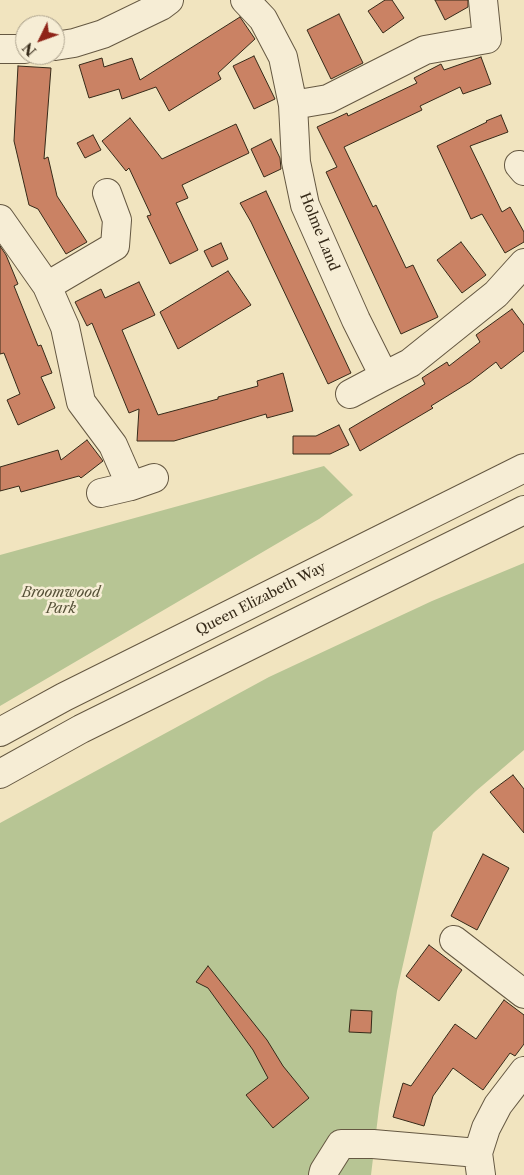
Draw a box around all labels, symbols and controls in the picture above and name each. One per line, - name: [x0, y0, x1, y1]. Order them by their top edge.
- north arrow: [15, 15, 65, 65]
- text: N: [19, 39, 40, 60]
- street label: Holme Land: [296, 190, 342, 274]
- street label: Queen Elizabeth Way: [193, 559, 329, 639]
- park label: Broomwood Park: [22, 585, 100, 618]

